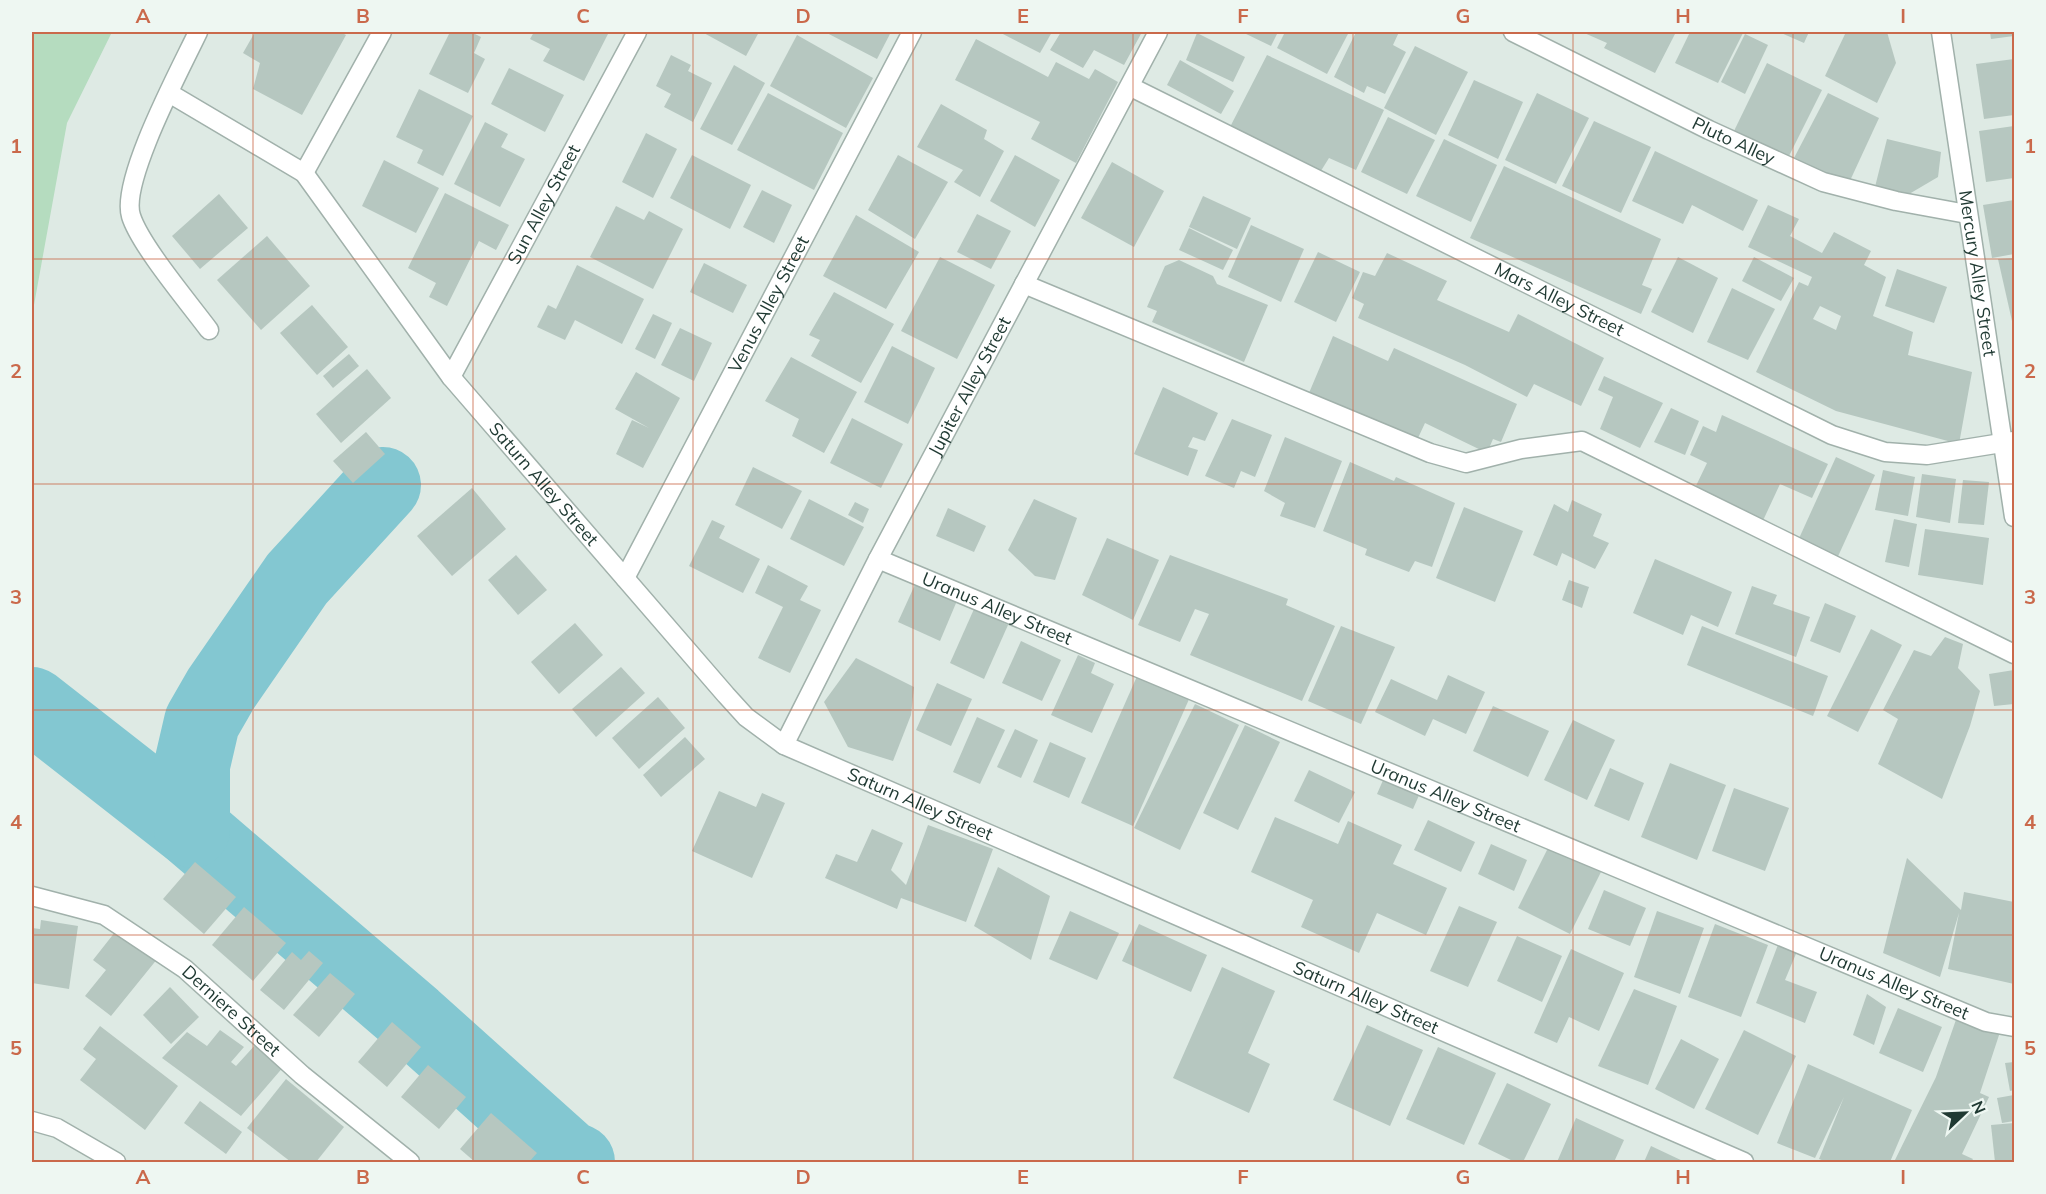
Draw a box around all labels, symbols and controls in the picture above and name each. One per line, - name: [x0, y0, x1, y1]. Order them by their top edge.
- text: A: [136, 3, 151, 28]
- text: B: [356, 3, 370, 28]
- text: C: [576, 3, 590, 28]
- text: D: [795, 3, 811, 28]
- text: E: [1017, 3, 1029, 28]
- text: F: [1237, 3, 1249, 28]
- text: G: [1456, 3, 1470, 28]
- text: H: [1675, 3, 1691, 28]
- text: I: [1900, 3, 1906, 28]
- street label: Pluto Alley: [1688, 111, 1779, 170]
- text: 1: [10, 133, 22, 158]
- text: 1: [2024, 133, 2036, 158]
- street label: Sun Alley Street: [502, 140, 585, 268]
- street label: Mercury Alley Street: [1954, 188, 2002, 358]
- street label: Venus Alley Street: [723, 232, 814, 377]
- street label: Mars Alley Street: [1491, 257, 1628, 341]
- street label: Jupiter Alley Street: [923, 313, 1016, 460]
- text: 2: [10, 358, 22, 383]
- text: 2: [2024, 358, 2036, 383]
- street label: Saturn Alley Street: [484, 417, 604, 550]
- street label: Uranus Alley Street: [919, 567, 1076, 650]
- text: 3: [10, 584, 22, 609]
- text: 3: [2024, 584, 2036, 609]
- street label: Uranus Alley Street: [1367, 754, 1524, 837]
- street label: Saturn Alley Street: [844, 762, 996, 845]
- text: 4: [10, 809, 22, 834]
- text: 4: [2024, 809, 2036, 834]
- street label: Uranus Alley Street: [1816, 941, 1973, 1025]
- street label: Saturn Alley Street: [1290, 956, 1442, 1039]
- street label: Derniere Street: [177, 960, 286, 1061]
- text: 5: [10, 1035, 22, 1060]
- text: 5: [2024, 1035, 2036, 1060]
- north arrow: [1935, 1083, 1995, 1143]
- text: N: [1967, 1098, 1990, 1117]
- text: A: [136, 1164, 151, 1189]
- text: B: [356, 1164, 370, 1189]
- text: C: [576, 1164, 590, 1189]
- text: D: [795, 1164, 811, 1189]
- text: E: [1017, 1164, 1029, 1189]
- text: F: [1237, 1164, 1249, 1189]
- text: G: [1456, 1164, 1470, 1189]
- text: H: [1675, 1164, 1691, 1189]
- text: I: [1900, 1164, 1906, 1189]

